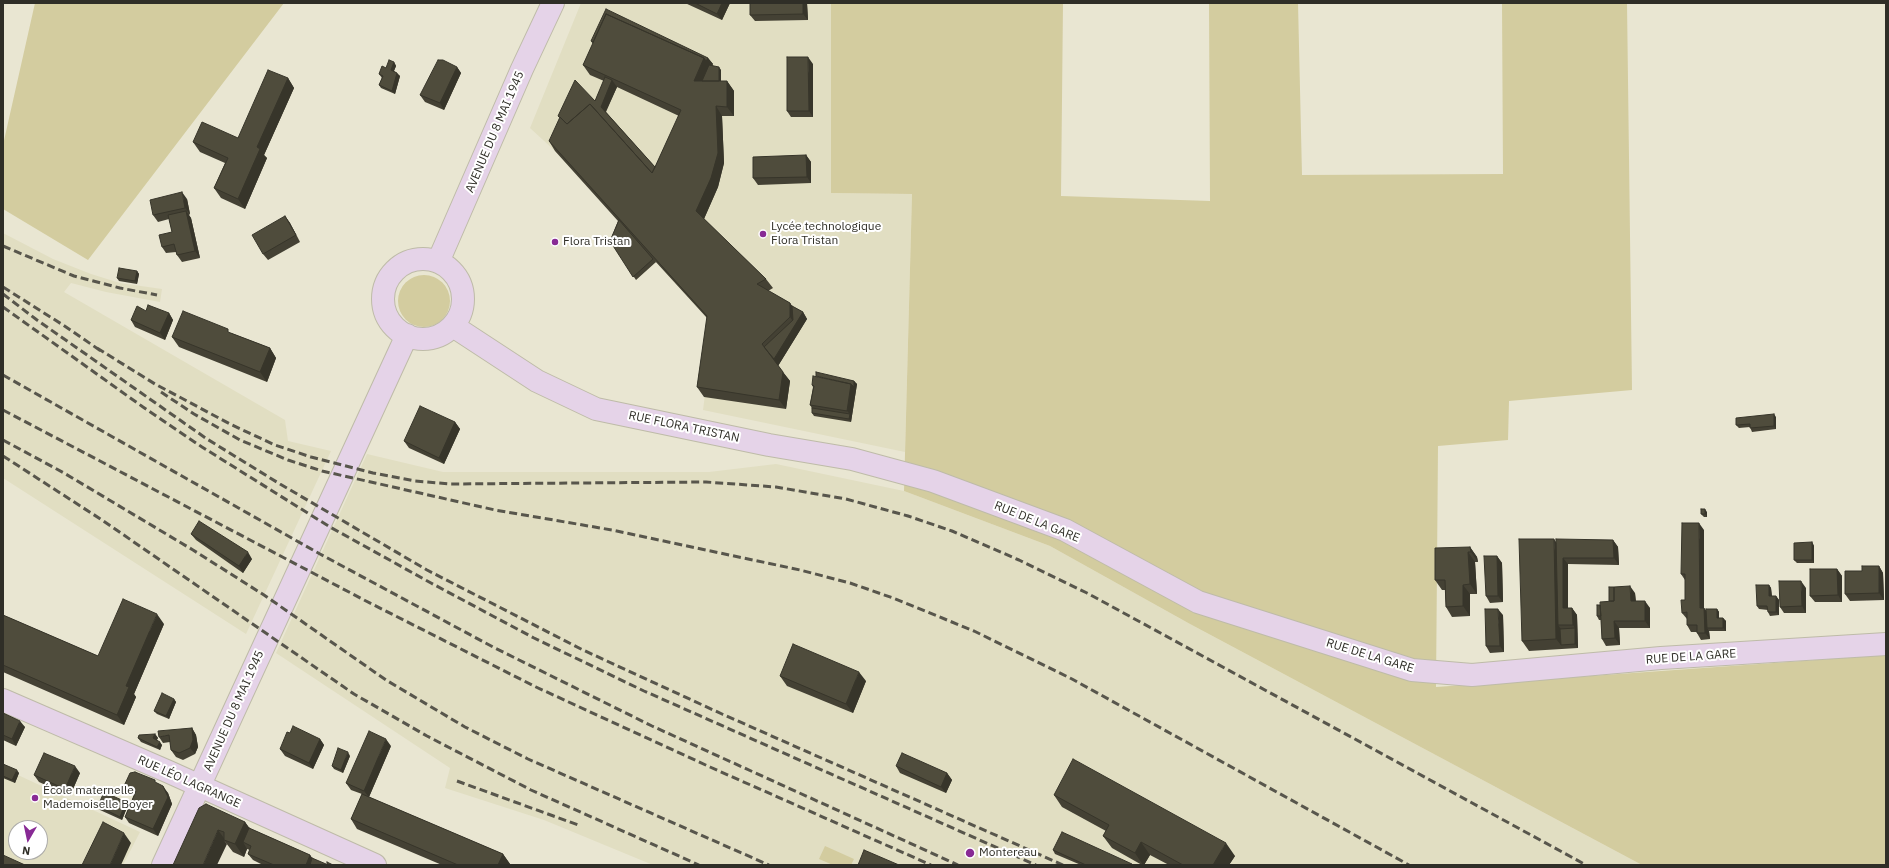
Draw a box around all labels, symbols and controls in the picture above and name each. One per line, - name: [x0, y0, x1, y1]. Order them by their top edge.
- street label: AVENUE DU 8 MAI 1945: [463, 69, 527, 195]
- place label: Lycée technologique Flora Tristan: [771, 220, 881, 248]
- marker: Lycée technologique Flora Tristan: [758, 229, 768, 239]
- place label: Flora Tristan: [563, 235, 630, 249]
- marker: Flora Tristan: [550, 237, 560, 247]
- street label: RUE FLORA TRISTAN: [627, 408, 741, 446]
- street label: RUE DE LA GARE: [992, 498, 1082, 546]
- street label: RUE DE LA GARE: [1324, 636, 1416, 676]
- street label: RUE DE LA GARE: [1645, 647, 1737, 667]
- street label: AVENUE DU 8 MAI 1945: [201, 648, 267, 774]
- street label: RUE LÉO LAGRANGE: [135, 753, 243, 811]
- place label: École maternelle Mademoiselle Boyer: [43, 784, 153, 812]
- marker: École maternelle Mademoiselle Boyer: [30, 793, 40, 803]
- north arrow: [8, 820, 48, 860]
- text: N: [21, 843, 31, 858]
- place label: Montereau: [979, 846, 1037, 860]
- marker: Montereau: [964, 847, 976, 859]

